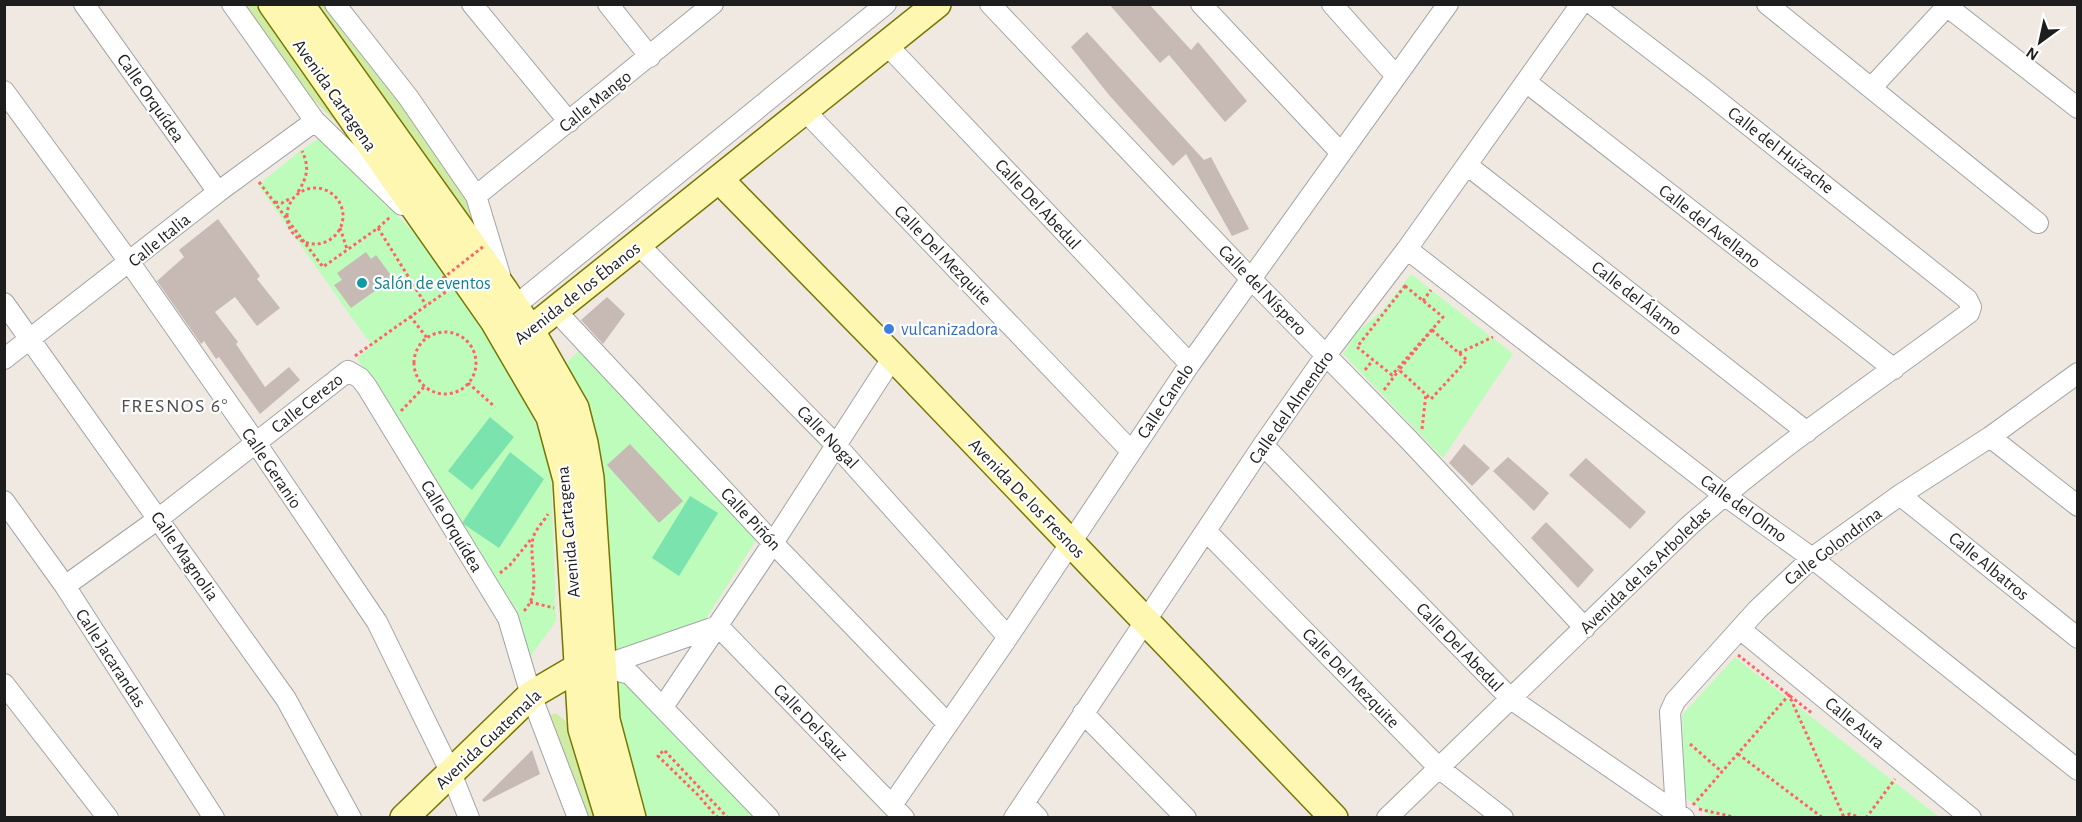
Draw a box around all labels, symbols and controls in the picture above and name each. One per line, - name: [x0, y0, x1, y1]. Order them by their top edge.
- north arrow: [2010, 12, 2070, 72]
- street label: Avenida Cartagena: [289, 36, 379, 155]
- text: N: [2023, 44, 2041, 63]
- street label: Calle Orquídea: [113, 51, 187, 146]
- street label: Calle Mango: [556, 67, 635, 136]
- street label: Calle del Huizache: [1724, 104, 1837, 198]
- street label: Calle Del Abedul: [991, 156, 1083, 253]
- street label: Calle del Avellano: [1655, 182, 1764, 272]
- street label: Calle Del Mezquite: [890, 202, 994, 309]
- street label: Calle Italia: [125, 211, 194, 271]
- street label: Avenida de los Ébanos: [509, 237, 644, 348]
- street label: Calle del Níspero: [1215, 242, 1310, 340]
- street label: Calle del Álamo: [1588, 256, 1687, 340]
- place label: Salón de eventos: [374, 275, 491, 293]
- marker: Salón de eventos: [355, 276, 369, 290]
- place label: vulcanizadora: [901, 321, 998, 339]
- marker: vulcanizadora: [882, 322, 896, 336]
- street label: Calle del Almendro: [1246, 348, 1338, 467]
- street label: Calle Canelo: [1134, 361, 1197, 442]
- street label: Calle Cerezo: [268, 370, 347, 437]
- district label: FRESNOS 6°: [121, 396, 229, 416]
- street label: Calle Nogal: [793, 403, 862, 473]
- street label: Calle Geranio: [238, 425, 305, 512]
- street label: Avenida De los Fresnos: [965, 435, 1088, 562]
- street label: Avenida Cartagena: [554, 465, 584, 598]
- street label: Calle del Olmo: [1697, 472, 1790, 546]
- street label: Calle Orquídea: [417, 477, 486, 576]
- street label: Calle Piñón: [717, 485, 784, 555]
- street label: Avenida de las Arboledas: [1577, 504, 1715, 638]
- street label: Calle Golondrina: [1782, 505, 1886, 589]
- street label: Calle Magnolia: [147, 509, 221, 604]
- street label: Calle Albatros: [1945, 529, 2032, 604]
- street label: Calle Del Abedul: [1412, 600, 1506, 696]
- street label: Calle Jacarandas: [72, 606, 149, 711]
- street label: Calle Del Mezquite: [1298, 625, 1402, 732]
- street label: Calle Del Sauz: [770, 681, 851, 764]
- street label: Avenida Guatemala: [432, 686, 545, 793]
- street label: Calle Aura: [1821, 694, 1888, 753]

